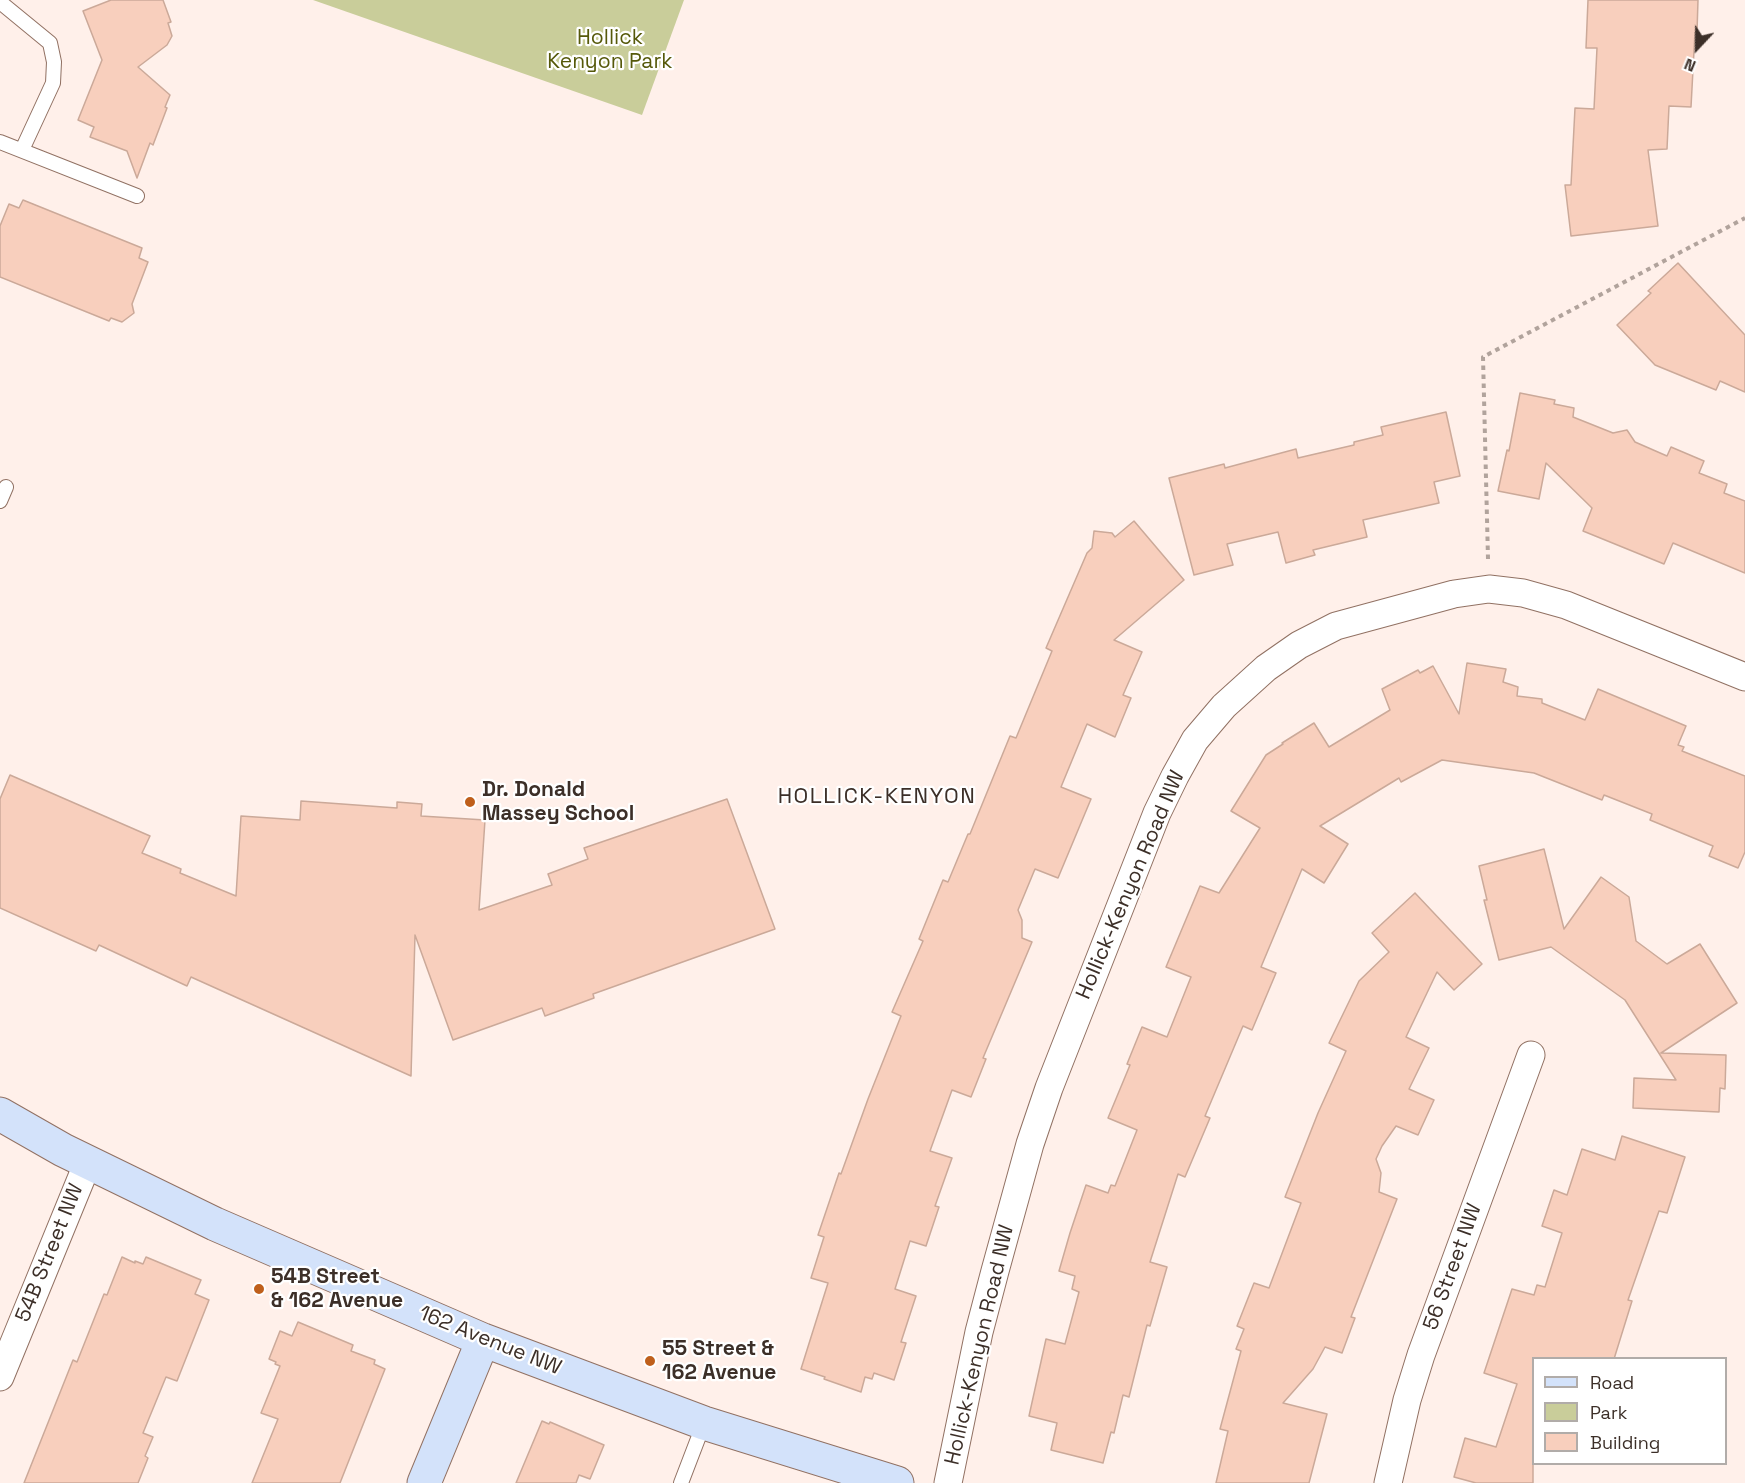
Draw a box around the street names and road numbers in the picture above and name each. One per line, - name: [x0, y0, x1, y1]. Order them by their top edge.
- street label: Hollick-Kenyon Road NW: [1071, 767, 1191, 1003]
- street label: 54B Street NW: [11, 1180, 89, 1326]
- street label: 56 Street NW: [1418, 1200, 1488, 1334]
- street label: Hollick-Kenyon Road NW: [940, 1222, 1020, 1468]
- street label: 162 Avenue NW: [415, 1301, 565, 1381]

